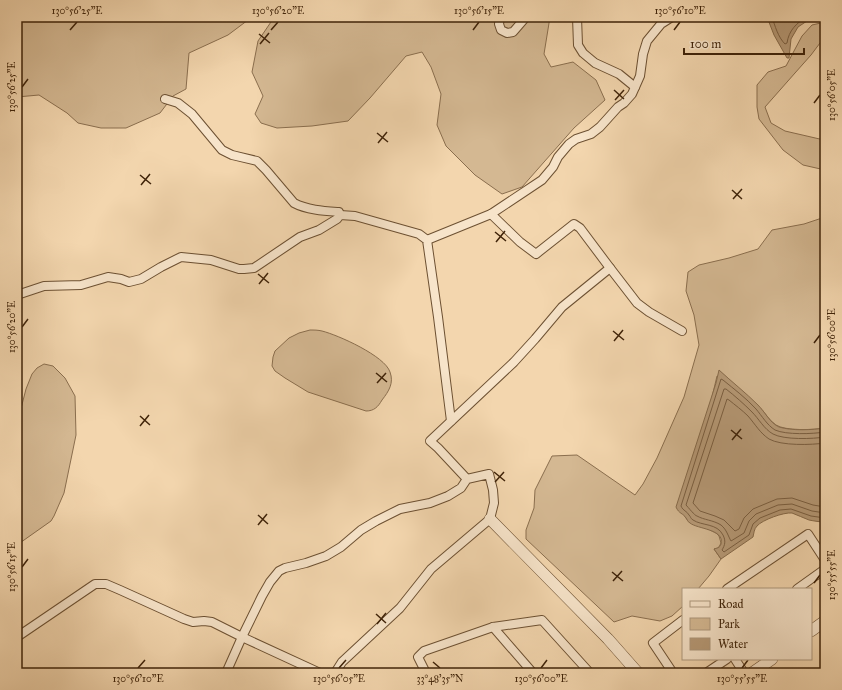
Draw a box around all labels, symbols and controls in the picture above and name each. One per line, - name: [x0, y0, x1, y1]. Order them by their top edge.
- text: 130°56'25"E: [52, 5, 102, 17]
- text: 130°56'20"E: [252, 5, 304, 17]
- text: 130°56'15"E: [454, 5, 504, 17]
- text: 130°56'10"E: [654, 5, 706, 17]
- scale bar: [684, 30, 804, 56]
- text: 100 m: [690, 37, 721, 51]
- text: 130°56'25"E: [6, 62, 18, 112]
- text: 130°56'05"E: [826, 69, 838, 121]
- text: 130°56'20"E: [6, 301, 18, 353]
- text: 130°56'00"E: [826, 308, 838, 362]
- text: 130°56'15"E: [6, 542, 18, 592]
- text: 130°55'55"E: [826, 550, 838, 600]
- legend: [682, 588, 812, 660]
- text: Road: [718, 597, 744, 611]
- text: Park: [718, 617, 740, 631]
- text: Water: [718, 637, 748, 651]
- text: 130°56'10"E: [112, 673, 164, 685]
- text: 130°56'05"E: [313, 673, 365, 685]
- text: 33°48'35"N: [417, 673, 464, 685]
- text: 130°56'00"E: [514, 673, 568, 685]
- text: 130°55'55"E: [717, 673, 767, 685]

